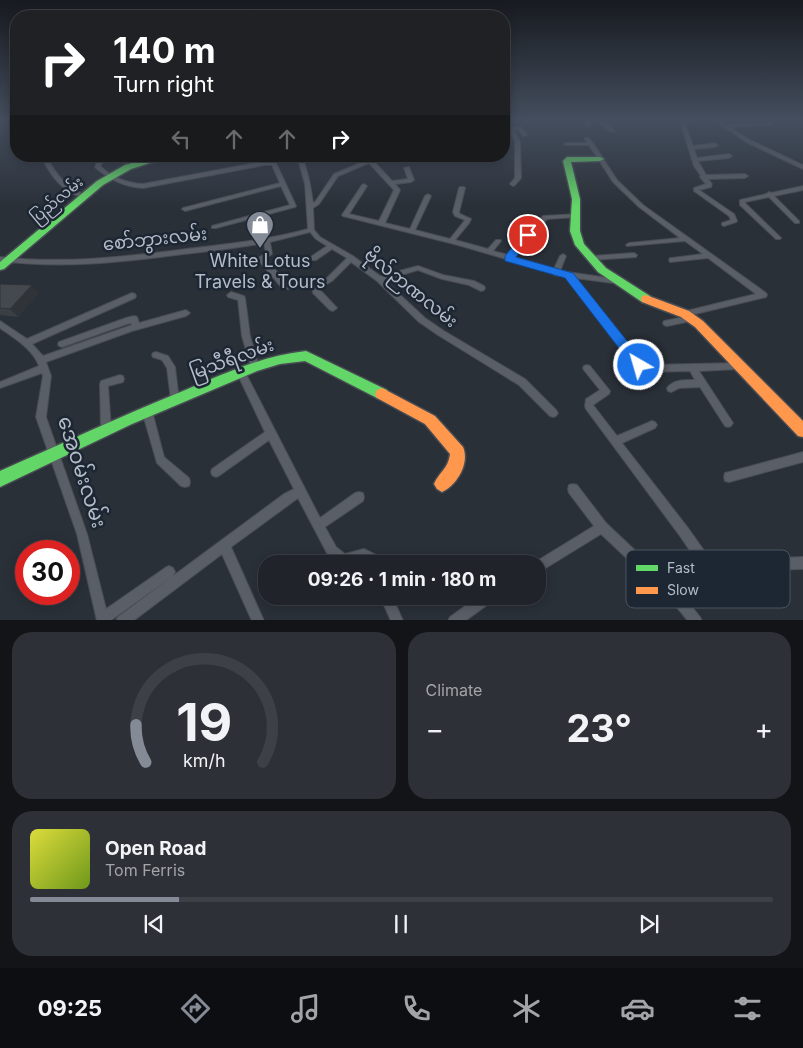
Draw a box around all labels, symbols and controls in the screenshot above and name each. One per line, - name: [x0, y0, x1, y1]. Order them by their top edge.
- text: 140 m: [113, 29, 216, 71]
- icon: right: [30, 30, 95, 95]
- text: Turn right: [113, 71, 214, 97]
- icon: left: [167, 125, 195, 153]
- icon: ahead: [220, 125, 248, 153]
- icon: ahead: [273, 125, 301, 153]
- icon: right: [326, 125, 354, 153]
- street label: ပြည်လမ်း: [27, 172, 89, 229]
- shop icon: White Lotus Travels & Tours: [245, 210, 275, 249]
- pin: [507, 214, 549, 256]
- street label: စော်ဘွားလမ်း: [102, 221, 209, 259]
- icon: arrive: [514, 221, 542, 249]
- street label: ဗိုလ်ဉာဏလမ်း: [357, 241, 464, 335]
- place label: White Lotus Travels & Tours: [195, 250, 325, 292]
- street label: မြသီရီလမ်း: [186, 331, 278, 388]
- position arrow: [612, 338, 664, 390]
- street label: အေဝမ်းလမ်း: [53, 412, 115, 531]
- speed limit sign: 30: [15, 540, 80, 605]
- legend: [626, 550, 790, 608]
- text: Fast: [667, 559, 695, 576]
- text: 09:26 · 1 min · 180 m: [308, 568, 496, 591]
- text: Slow: [667, 581, 699, 598]
- text: Climate: [426, 680, 482, 700]
- text: 19: [176, 691, 232, 754]
- text: 23°: [566, 705, 632, 751]
- text: −: [426, 712, 444, 746]
- text: +: [754, 712, 773, 746]
- text: km/h: [183, 750, 225, 771]
- text: Open Road: [105, 837, 206, 860]
- text: Tom Ferris: [105, 860, 185, 880]
- icon: previous: [140, 910, 168, 938]
- icon: pause: [387, 910, 415, 938]
- icon: next: [635, 910, 663, 938]
- icon: directions: [178, 991, 213, 1026]
- icon: music: [288, 991, 323, 1026]
- icon: phone: [399, 991, 434, 1026]
- icon: climate: [509, 991, 544, 1026]
- icon: car: [620, 991, 655, 1026]
- icon: filters: [730, 991, 765, 1026]
- text: 09:25: [38, 995, 102, 1021]

